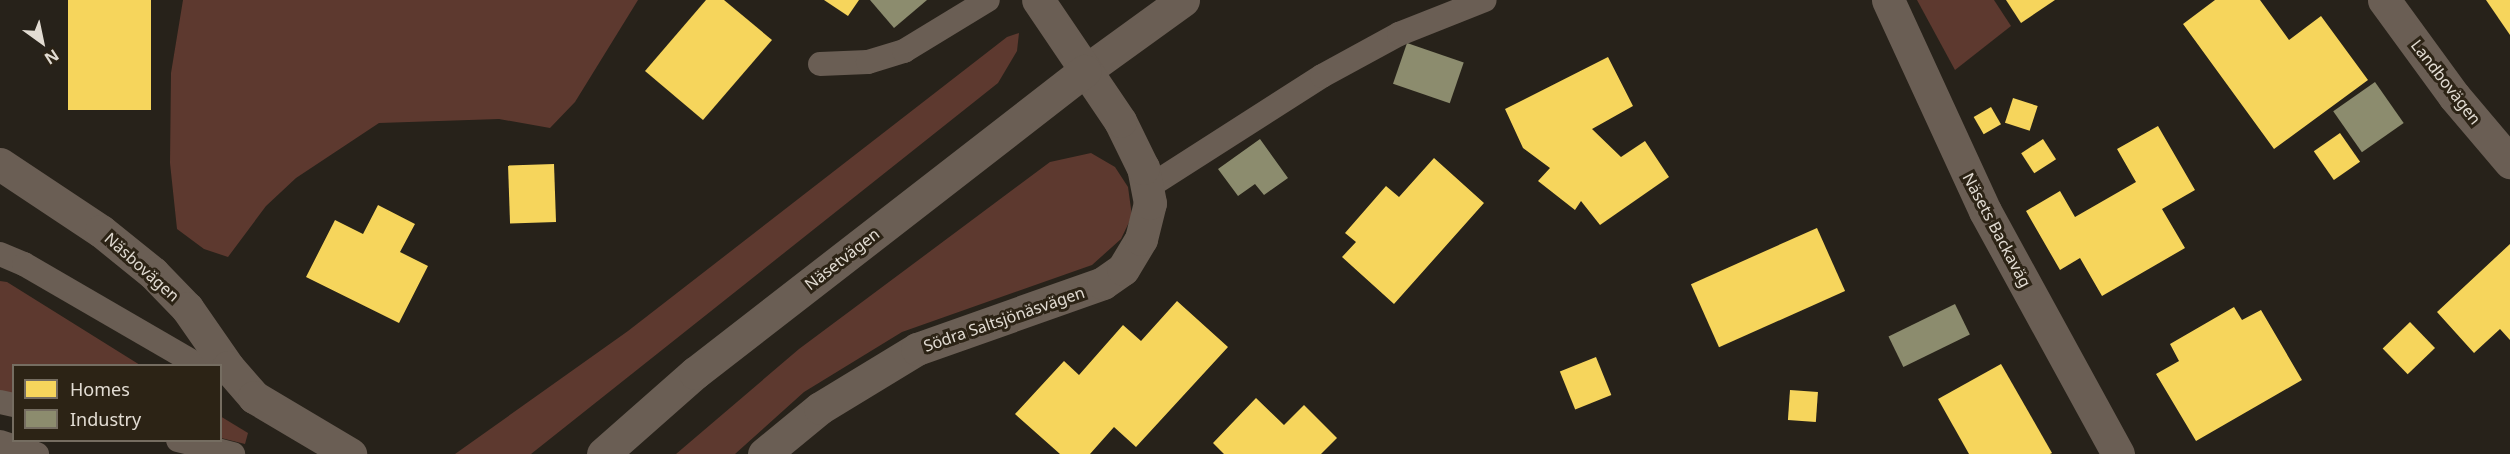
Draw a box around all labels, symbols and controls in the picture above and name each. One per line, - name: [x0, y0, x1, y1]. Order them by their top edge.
- north arrow: [12, 12, 72, 72]
- street label: Landbovägen: [2407, 36, 2485, 128]
- text: N: [40, 44, 63, 70]
- street label: Näsets Backaväg: [1959, 169, 2035, 291]
- street label: Näsetvägen: [801, 224, 883, 294]
- street label: Näsbovägen: [101, 228, 183, 306]
- street label: Södra Saltsjönäsvägen: [921, 282, 1087, 356]
- legend: [12, 364, 222, 442]
- text: Homes: [70, 377, 130, 401]
- text: Industry: [70, 407, 141, 431]

